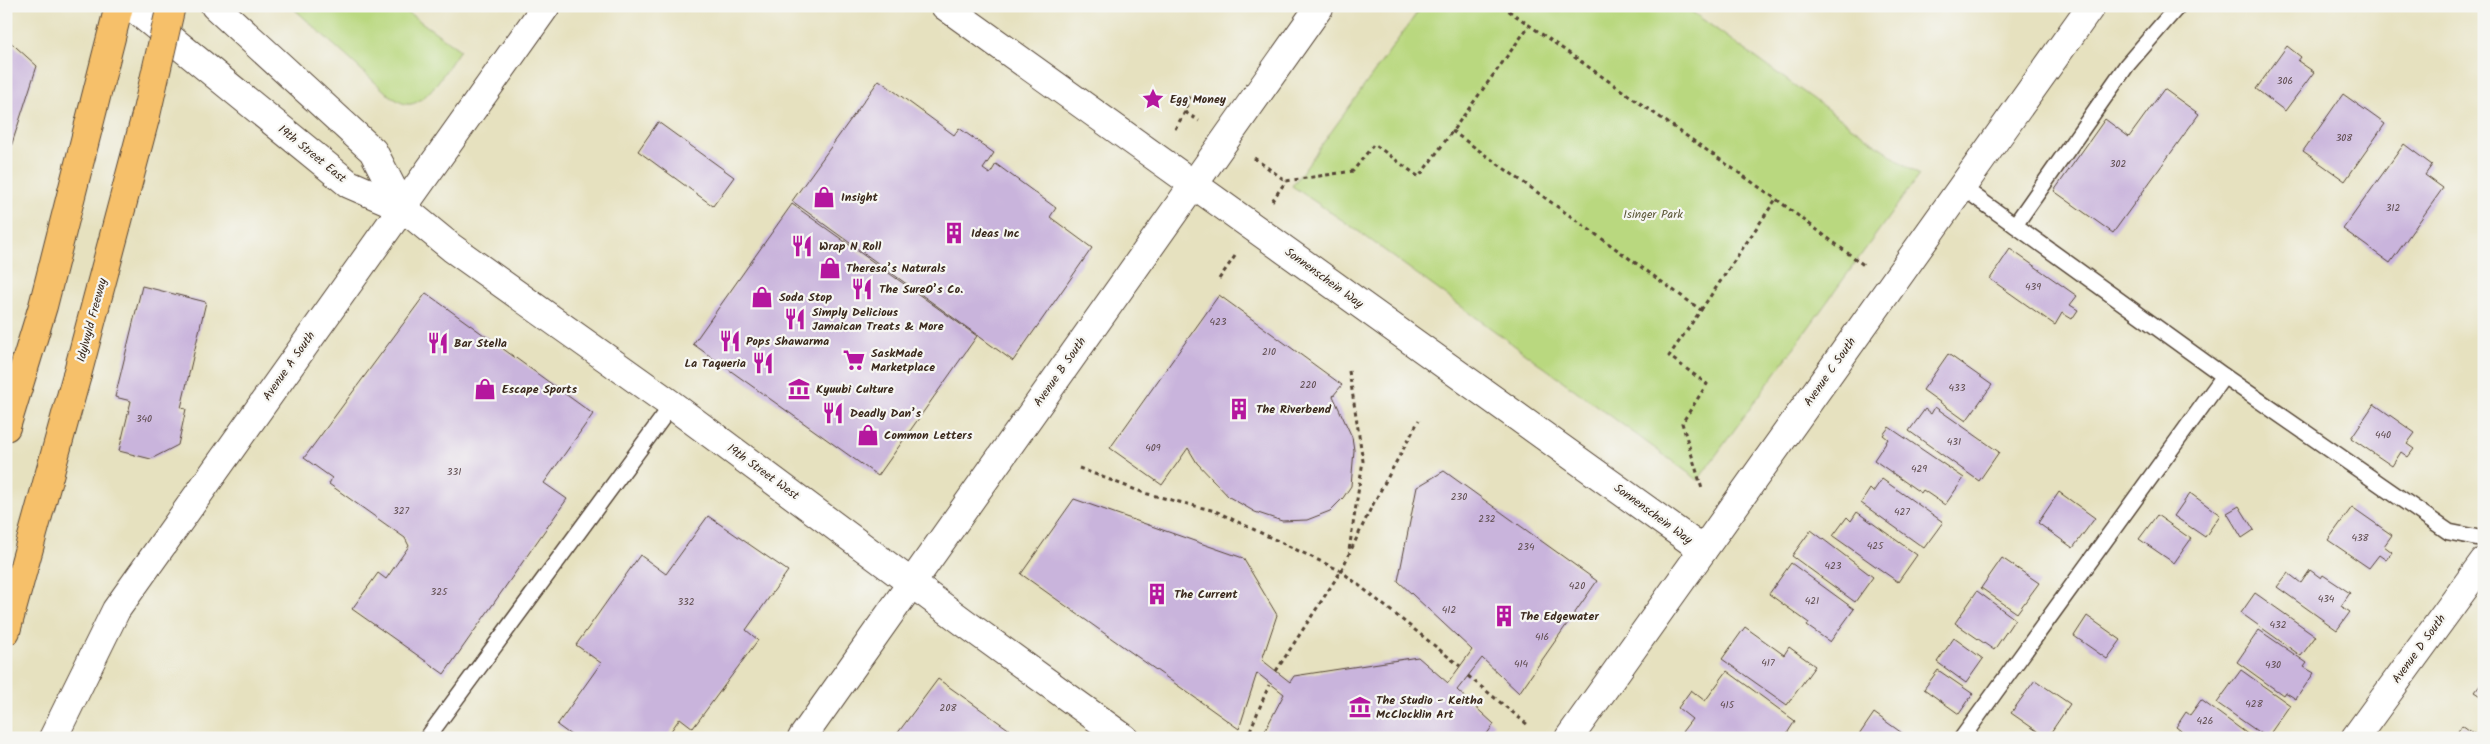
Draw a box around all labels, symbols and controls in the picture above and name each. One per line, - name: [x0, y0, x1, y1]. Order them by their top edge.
- house number: 306: [2277, 73, 2293, 89]
- place icon: Egg Money: [1140, 86, 1166, 112]
- place label: Egg Money: [1170, 90, 1227, 109]
- street label: 19th Street East: [274, 120, 351, 188]
- house number: 308: [2336, 130, 2353, 146]
- house number: 302: [2110, 156, 2126, 172]
- shop icon: Insight: [811, 184, 837, 210]
- place label: Insight: [841, 188, 879, 207]
- house number: 312: [2386, 200, 2401, 216]
- park label: Isinger Park: [1623, 205, 1683, 224]
- building icon: Ideas Inc: [941, 220, 967, 246]
- place label: Ideas Inc: [971, 224, 1020, 243]
- restaurant icon: Wrap N Roll: [789, 233, 815, 259]
- place label: Wrap N Roll: [819, 237, 882, 256]
- street label: Sonnenschein Way: [1281, 243, 1368, 313]
- shop icon: Theresa’s Naturals: [817, 255, 843, 281]
- place label: Theresa’s Naturals: [846, 259, 946, 278]
- street label: Idylwyld Freeway: [72, 276, 112, 364]
- restaurant icon: The SureO’s Co.: [849, 276, 875, 302]
- house number: 439: [2025, 279, 2041, 295]
- place label: The SureO’s Co.: [879, 280, 963, 299]
- shop icon: Soda Stop: [749, 284, 775, 310]
- place label: Soda Stop: [779, 288, 833, 307]
- place label: Simply Delicious Jamaican Treats & More: [812, 303, 944, 336]
- restaurant icon: Simply Delicious Jamaican Treats & More: [782, 306, 808, 332]
- house number: 423: [1209, 314, 1227, 330]
- street label: Avenue A South: [258, 327, 320, 405]
- restaurant icon: Pops Shawarma: [717, 328, 743, 354]
- restaurant icon: Bar Stella: [425, 330, 451, 356]
- place label: Pops Shawarma: [746, 332, 829, 351]
- street label: Avenue B South: [1029, 333, 1091, 411]
- street label: Avenue C South: [1799, 333, 1861, 411]
- place label: Bar Stella: [454, 334, 507, 353]
- place label: SaskMade Marketplace: [871, 344, 935, 377]
- house number: 210: [1262, 344, 1276, 360]
- supermarket icon: SaskMade Marketplace: [841, 347, 867, 373]
- restaurant icon: La Taqueria: [750, 350, 776, 376]
- place label: La Taqueria: [685, 354, 746, 373]
- shop icon: Escape Sports: [472, 376, 498, 402]
- museum icon: Kyuubi Culture: [786, 376, 812, 402]
- house number: 220: [1300, 377, 1316, 393]
- place label: Escape Sports: [502, 380, 577, 399]
- place label: Kyuubi Culture: [816, 380, 894, 399]
- house number: 433: [1949, 380, 1966, 396]
- building icon: The Riverbend: [1226, 396, 1252, 422]
- restaurant icon: Deadly Dan’s: [820, 400, 846, 426]
- place label: The Riverbend: [1256, 400, 1332, 419]
- place label: Deadly Dan’s: [850, 404, 921, 423]
- house number: 340: [136, 411, 152, 427]
- shop icon: Common Letters: [855, 422, 881, 448]
- place label: Common Letters: [884, 426, 973, 445]
- house number: 440: [2375, 427, 2391, 443]
- house number: 431: [1947, 434, 1961, 450]
- street label: 19th Street West: [723, 439, 803, 505]
- house number: 409: [1145, 440, 1161, 456]
- house number: 429: [1911, 461, 1927, 477]
- house number: 331: [447, 464, 461, 480]
- street label: Sonnenschein Way: [1610, 479, 1697, 549]
- house number: 230: [1451, 489, 1467, 505]
- house number: 327: [393, 503, 409, 519]
- house number: 427: [1894, 504, 1910, 520]
- house number: 232: [1478, 511, 1496, 527]
- house number: 438: [2351, 530, 2370, 546]
- house number: 425: [1867, 538, 1884, 554]
- house number: 234: [1517, 539, 1535, 555]
- house number: 423: [1824, 558, 1842, 574]
- house number: 420: [1569, 578, 1585, 594]
- building icon: The Current: [1144, 581, 1170, 607]
- house number: 325: [431, 584, 448, 600]
- place label: The Current: [1174, 585, 1238, 604]
- house number: 434: [2318, 591, 2335, 607]
- house number: 421: [1805, 593, 1819, 609]
- house number: 332: [677, 594, 695, 610]
- house number: 412: [1442, 602, 1456, 618]
- building icon: The Edgewater: [1491, 603, 1517, 629]
- place label: The Edgewater: [1520, 607, 1599, 626]
- street label: Avenue D South: [2387, 611, 2451, 687]
- house number: 432: [2269, 617, 2287, 633]
- house number: 416: [1535, 629, 1549, 645]
- house number: 417: [1761, 655, 1775, 671]
- house number: 414: [1514, 656, 1529, 672]
- house number: 430: [2265, 657, 2281, 673]
- place label: The Studio - Keitha McClocklin Art: [1376, 691, 1483, 724]
- museum icon: The Studio - Keitha McClocklin Art: [1347, 694, 1373, 720]
- house number: 428: [2245, 696, 2264, 712]
- house number: 415: [1720, 697, 1735, 713]
- house number: 208: [940, 700, 957, 716]
- house number: 426: [2197, 713, 2213, 729]

